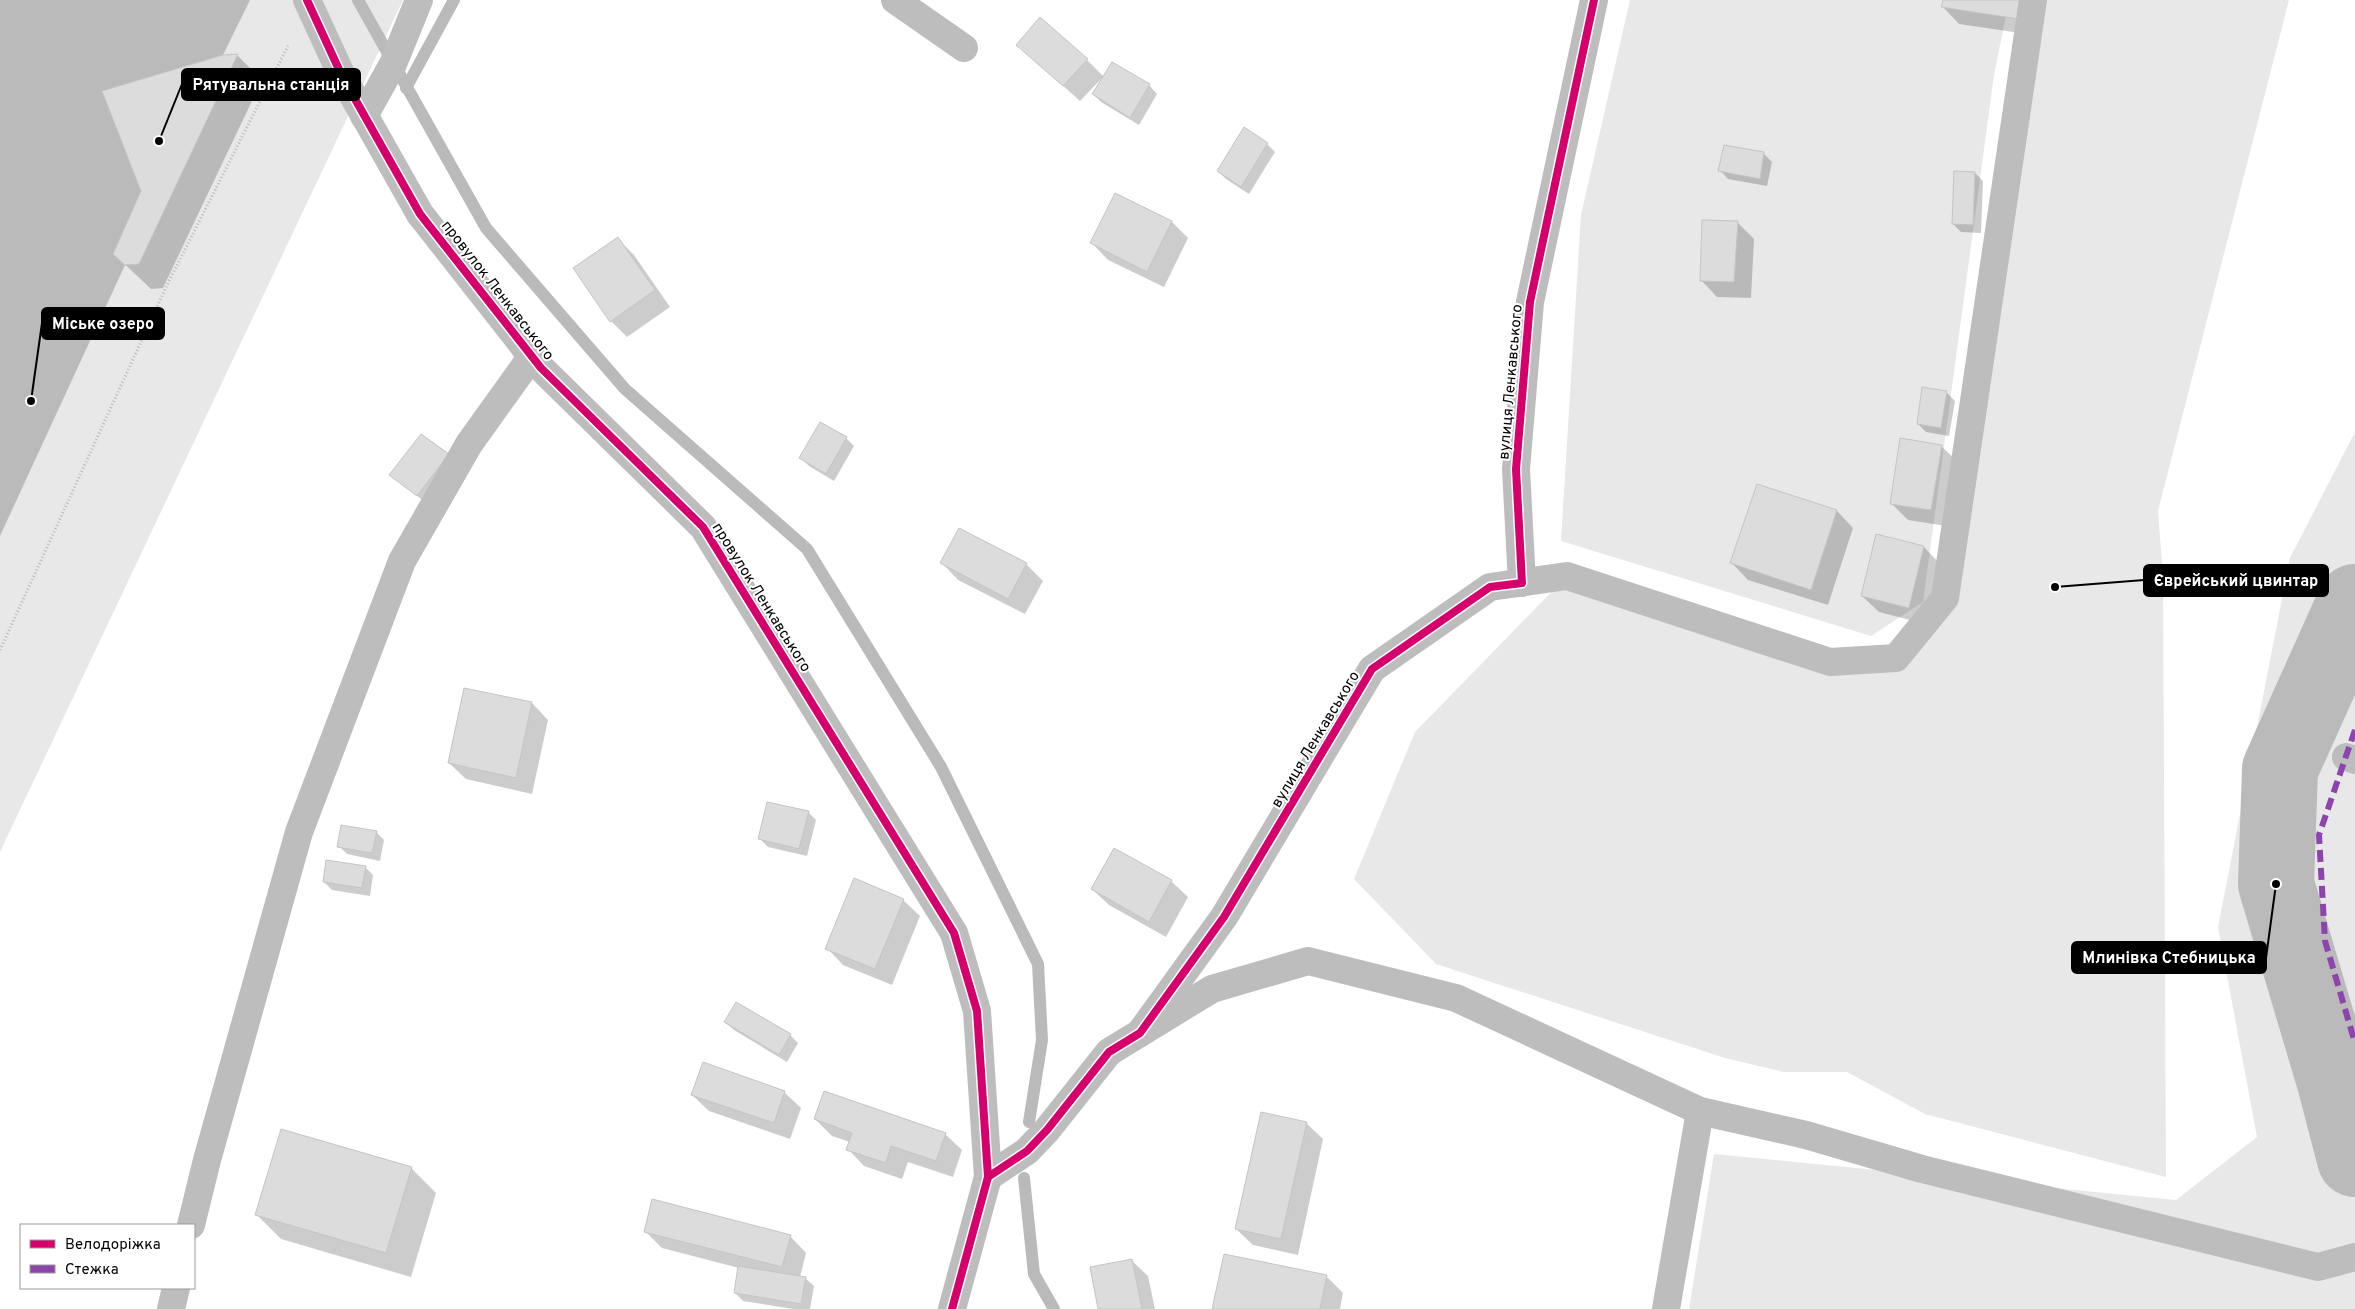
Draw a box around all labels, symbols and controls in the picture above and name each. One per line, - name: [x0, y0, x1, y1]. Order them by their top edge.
- callout: Рятувальна станція: [182, 69, 360, 100]
- text: Рятувальна станція: [192, 76, 350, 96]
- street label: провулок Ленкавського: [436, 217, 557, 365]
- street label: вулиця Ленкавського: [1495, 304, 1528, 461]
- callout: Міське озеро: [42, 308, 164, 339]
- text: Міське озеро: [52, 315, 154, 335]
- street label: провулок Ленкавського: [707, 520, 814, 676]
- callout: Єврейський цвинтар: [2144, 565, 2328, 596]
- text: Єврейський цвинтар: [2154, 572, 2318, 592]
- street label: вулиця Ленкавського: [1268, 668, 1365, 812]
- callout: Млинівка Стебницька: [2072, 942, 2266, 973]
- text: Млинівка Стебницька: [2082, 949, 2256, 969]
- legend: [20, 1224, 195, 1289]
- text: Велодоріжка: [65, 1236, 161, 1255]
- text: Стежка: [65, 1261, 119, 1280]

